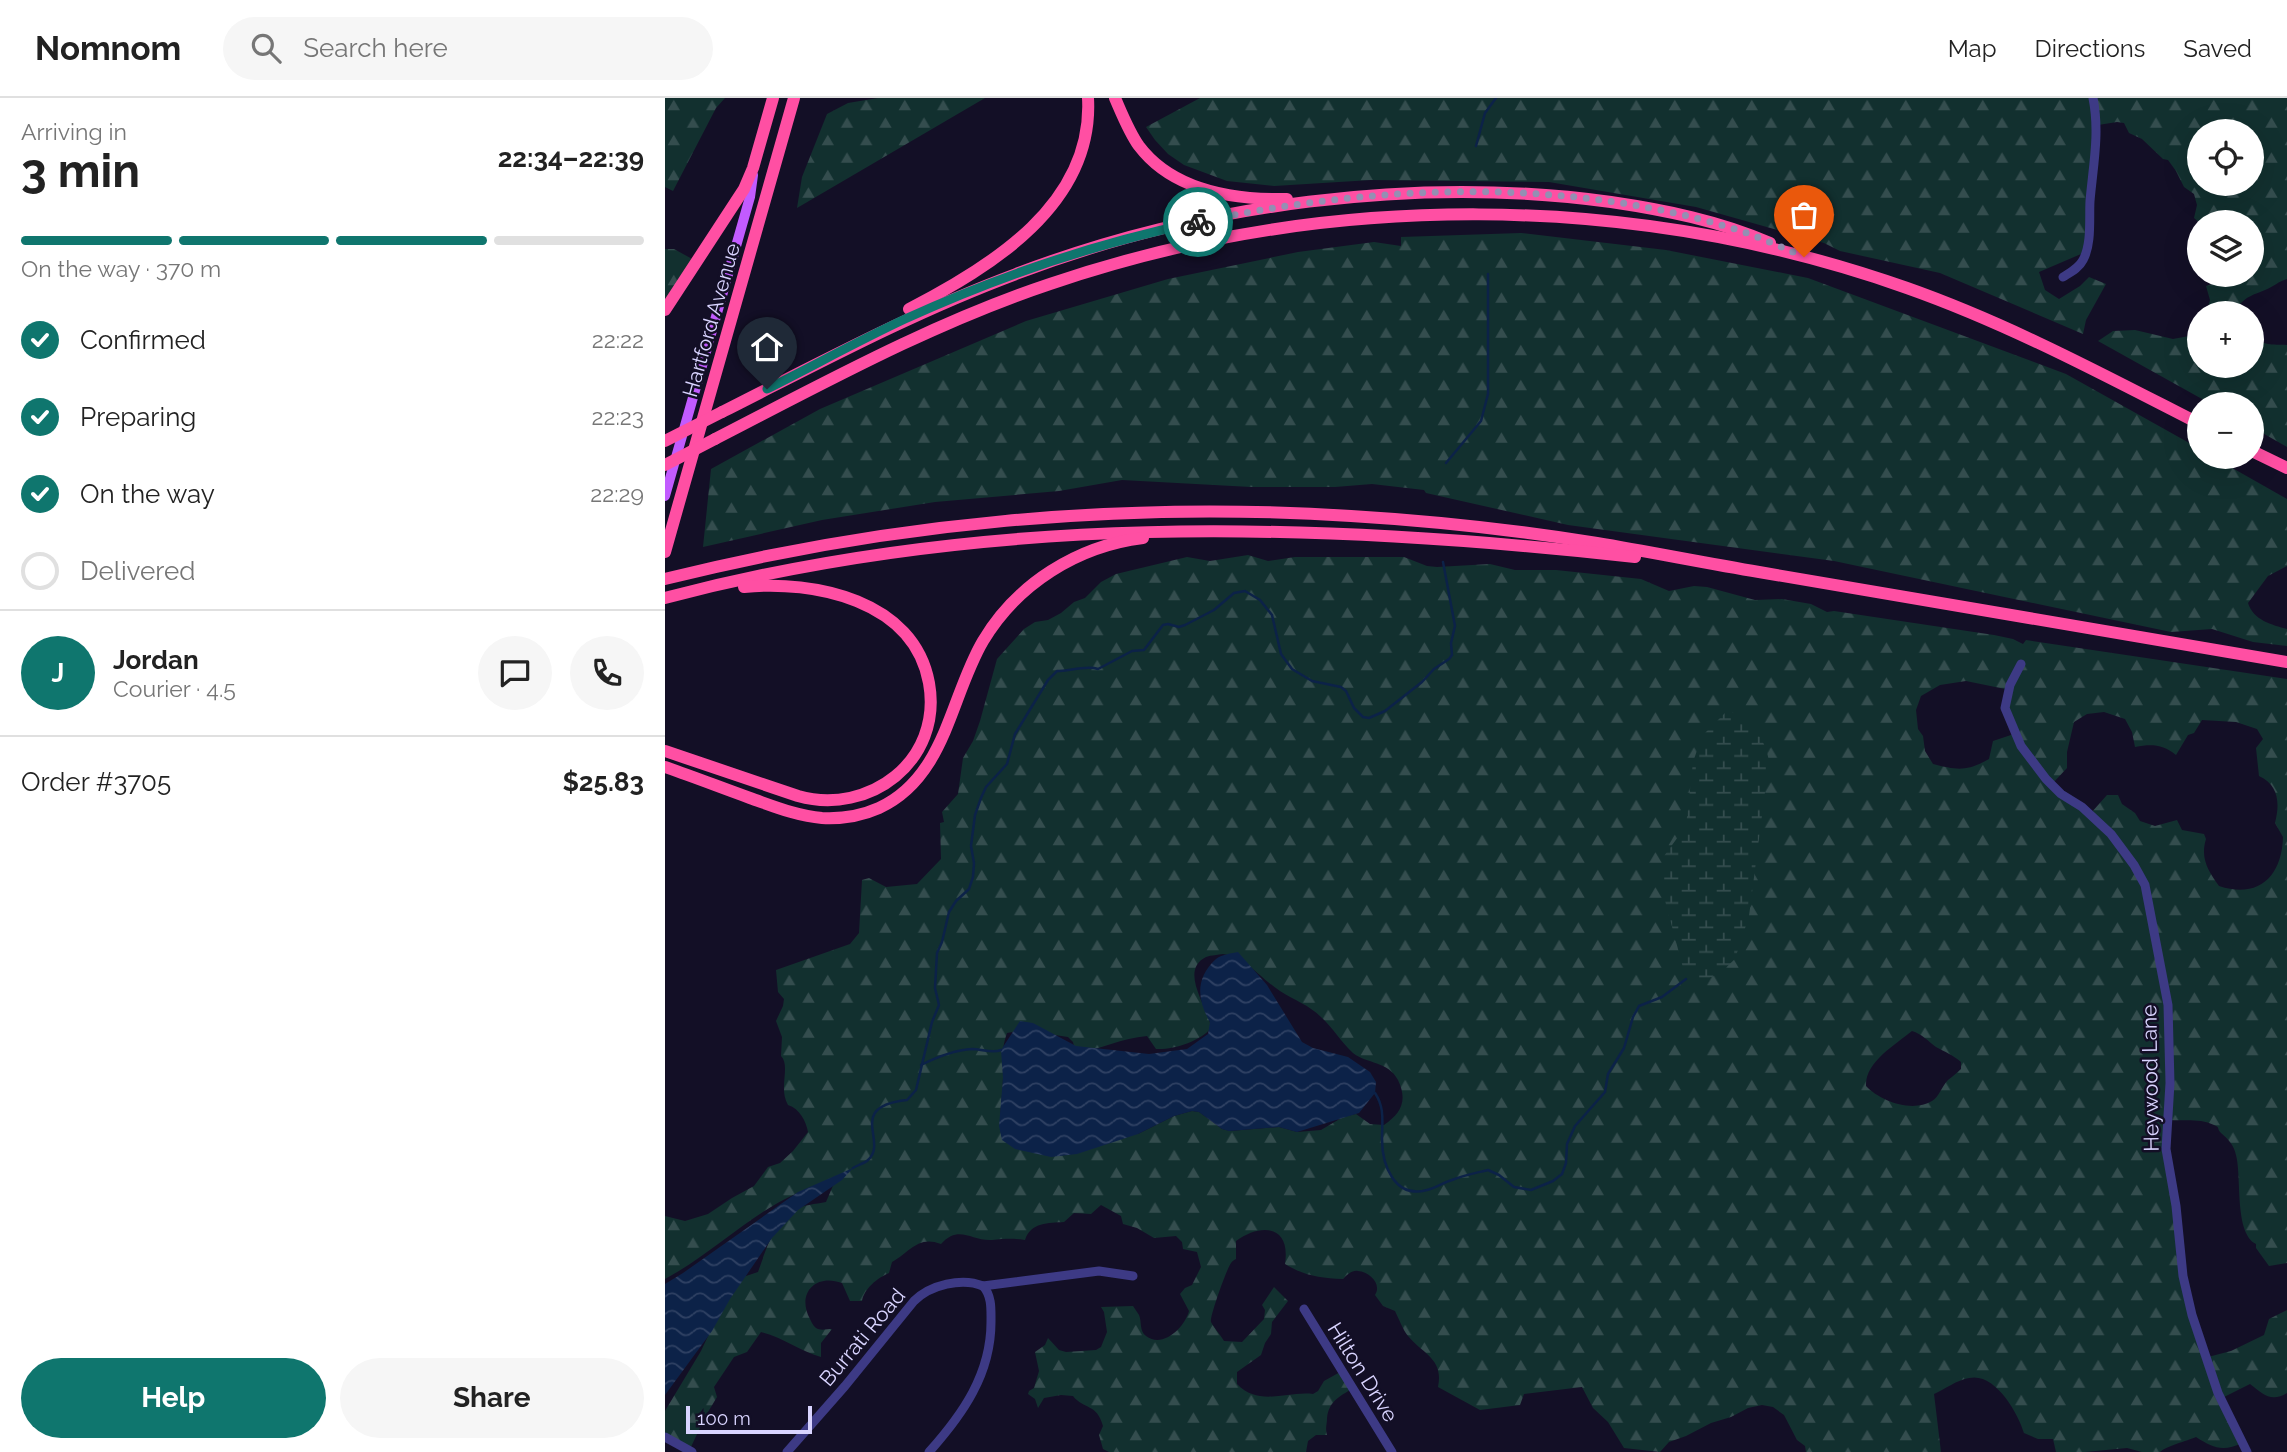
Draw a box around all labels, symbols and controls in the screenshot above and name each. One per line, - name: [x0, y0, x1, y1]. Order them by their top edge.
- search box: [223, 17, 713, 80]
- text: Nomnom: [35, 29, 181, 68]
- icon: search: [247, 29, 285, 67]
- text: Search here: [303, 33, 448, 63]
- text: Map: [1948, 34, 1997, 63]
- text: Directions: [2035, 34, 2145, 63]
- text: Saved: [2183, 34, 2252, 63]
- text: Arriving in: [21, 118, 127, 145]
- map controls: [2187, 119, 2264, 469]
- button: locate: [2187, 119, 2264, 196]
- text: 22:34–22:39: [498, 143, 644, 173]
- text: 3 min: [21, 144, 140, 198]
- pin: [1774, 185, 1834, 257]
- courier: [1163, 187, 1233, 257]
- icon: bag: [1785, 196, 1823, 234]
- icon: bike: [1179, 203, 1217, 241]
- button: layers: [2187, 210, 2264, 287]
- street label: Hartford Avenue: [677, 240, 745, 400]
- text: On the way · 370 m: [21, 255, 221, 282]
- button: +: [2187, 301, 2264, 378]
- pin: [737, 317, 797, 389]
- icon: check: [21, 321, 59, 359]
- text: Confirmed: [80, 325, 206, 355]
- text: 22:22: [592, 326, 644, 353]
- icon: home: [748, 328, 786, 366]
- button: −: [2187, 392, 2264, 469]
- icon: check: [21, 398, 59, 436]
- text: Preparing: [80, 402, 196, 432]
- text: 22:23: [591, 403, 644, 430]
- icon: check: [21, 475, 59, 513]
- text: On the way: [80, 479, 215, 509]
- text: 22:29: [590, 480, 644, 507]
- text: Delivered: [80, 556, 195, 586]
- button: chat: [478, 636, 552, 710]
- button: phone: [570, 636, 644, 710]
- text: Jordan: [113, 645, 199, 675]
- text: J: [52, 658, 64, 688]
- text: Courier · 4.5: [113, 675, 236, 702]
- text: Order #3705: [21, 767, 171, 797]
- text: $25.83: [562, 767, 644, 797]
- street label: Heywood Lane: [2136, 1004, 2164, 1152]
- street label: Burrati Road: [814, 1283, 910, 1391]
- street label: Hilton Drive: [1323, 1318, 1403, 1426]
- button: Help: [21, 1358, 326, 1438]
- button: Share: [340, 1358, 644, 1438]
- scale bar: [686, 1403, 812, 1435]
- text: 100 m: [697, 1407, 751, 1429]

